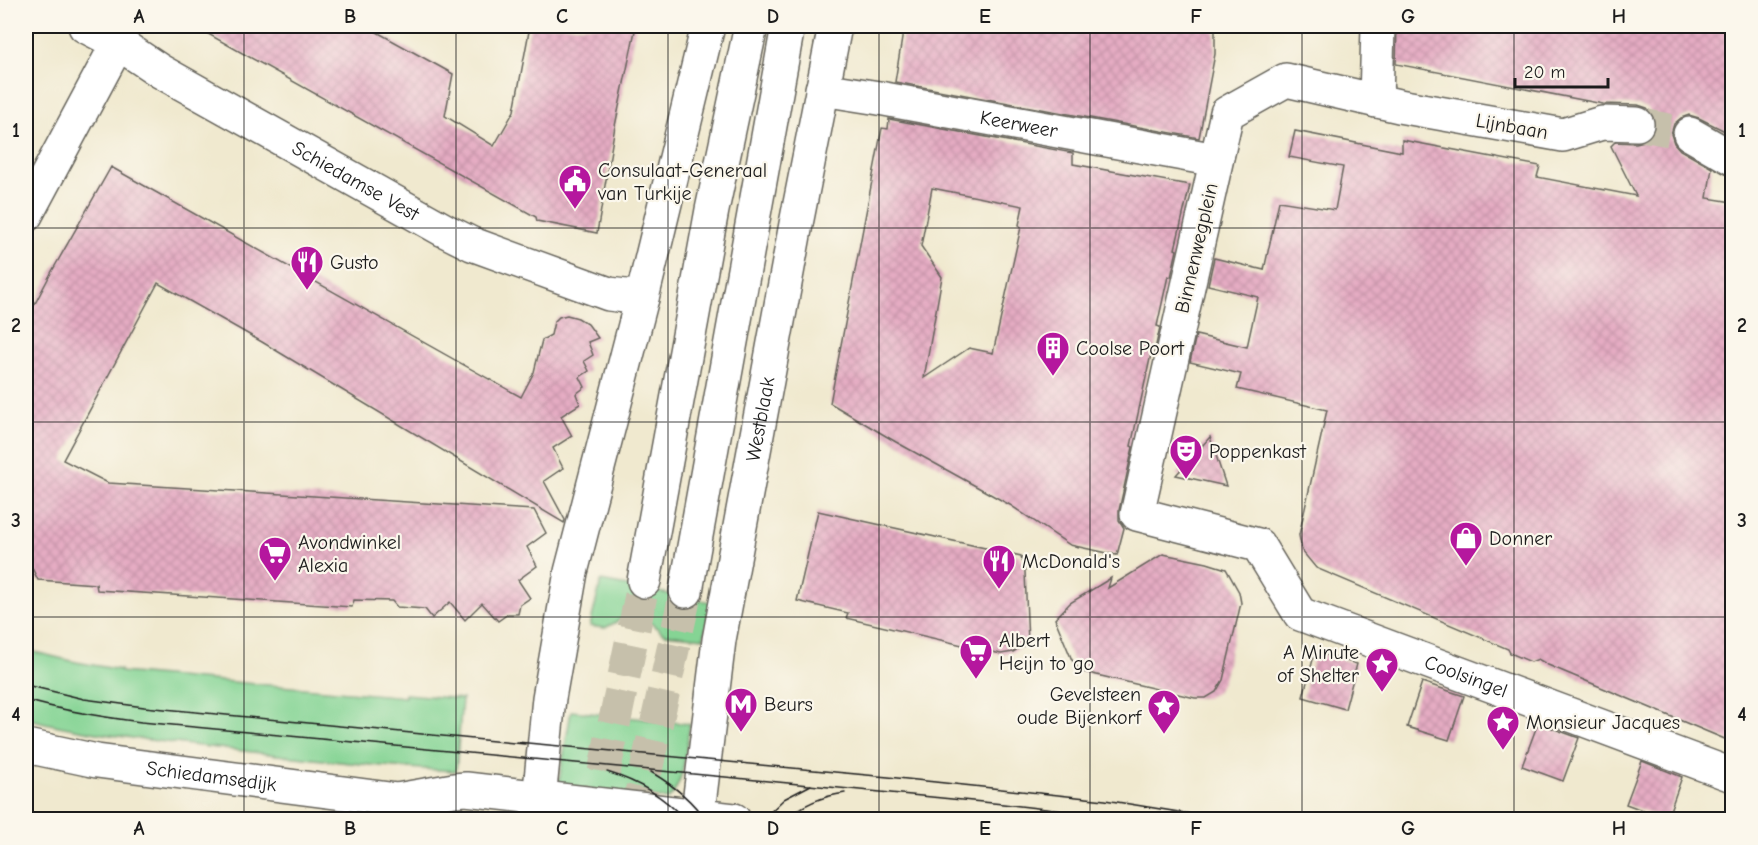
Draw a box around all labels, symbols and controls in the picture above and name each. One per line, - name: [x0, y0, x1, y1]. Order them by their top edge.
- text: A: [133, 5, 145, 28]
- text: B: [344, 5, 356, 28]
- text: C: [556, 5, 568, 28]
- text: D: [767, 5, 779, 28]
- text: E: [979, 5, 991, 28]
- text: F: [1190, 5, 1202, 28]
- text: G: [1401, 5, 1415, 28]
- text: H: [1612, 5, 1626, 28]
- scale bar: [1515, 51, 1608, 89]
- text: 20 m: [1524, 62, 1565, 83]
- street label: Keerweer: [978, 106, 1060, 143]
- street label: Lijnbaan: [1474, 109, 1550, 144]
- text: 1: [12, 119, 20, 142]
- text: 1: [1738, 119, 1746, 142]
- street label: Schiedamse Vest: [288, 136, 424, 226]
- place label: Consulaat-Generaal van Turkije: [597, 159, 767, 205]
- public building icon: Consulaat-Generaal van Turkije: [557, 163, 593, 210]
- street label: Binnenwegplein: [1170, 181, 1223, 315]
- restaurant icon: Gusto: [289, 244, 325, 291]
- place label: Gusto: [330, 251, 379, 274]
- text: 2: [11, 314, 21, 337]
- text: 2: [1737, 314, 1747, 337]
- building icon: Coolse Poort: [1035, 330, 1071, 377]
- place label: Coolse Poort: [1076, 337, 1185, 360]
- street label: Westblaak: [741, 375, 780, 463]
- theatre icon: Poppenkast: [1168, 433, 1204, 480]
- place label: Poppenkast: [1209, 440, 1307, 463]
- text: 3: [11, 509, 21, 532]
- text: 3: [1737, 509, 1747, 532]
- shop icon: Donner: [1448, 520, 1484, 567]
- place label: Donner: [1489, 527, 1552, 550]
- place label: Avondwinkel Alexia: [298, 531, 401, 577]
- supermarket icon: Avondwinkel Alexia: [257, 535, 293, 582]
- restaurant icon: McDonald's: [981, 543, 1017, 590]
- place label: McDonald's: [1022, 550, 1120, 573]
- place label: Albert Heijn to go: [999, 629, 1094, 675]
- supermarket icon: Albert Heijn to go: [958, 633, 994, 680]
- place label: A Minute of Shelter: [1277, 641, 1359, 687]
- place icon: A Minute of Shelter: [1364, 646, 1400, 693]
- street label: Coolsingel: [1421, 650, 1511, 702]
- place label: Gevelsteen oude Bijenkorf: [1017, 683, 1142, 729]
- metro station icon: Beurs: [723, 686, 759, 733]
- place icon: Gevelsteen oude Bijenkorf: [1146, 688, 1182, 735]
- place label: Beurs: [764, 693, 813, 716]
- text: 4: [11, 703, 21, 726]
- text: 4: [1737, 703, 1747, 726]
- place icon: Monsieur Jacques: [1485, 704, 1521, 751]
- place label: Monsieur Jacques: [1526, 711, 1680, 734]
- street label: Schiedamsedijk: [145, 757, 278, 796]
- text: A: [133, 817, 145, 840]
- text: B: [344, 817, 356, 840]
- text: C: [556, 817, 568, 840]
- text: D: [767, 817, 779, 840]
- text: E: [979, 817, 991, 840]
- text: F: [1190, 817, 1202, 840]
- text: G: [1401, 817, 1415, 840]
- text: H: [1612, 817, 1626, 840]

